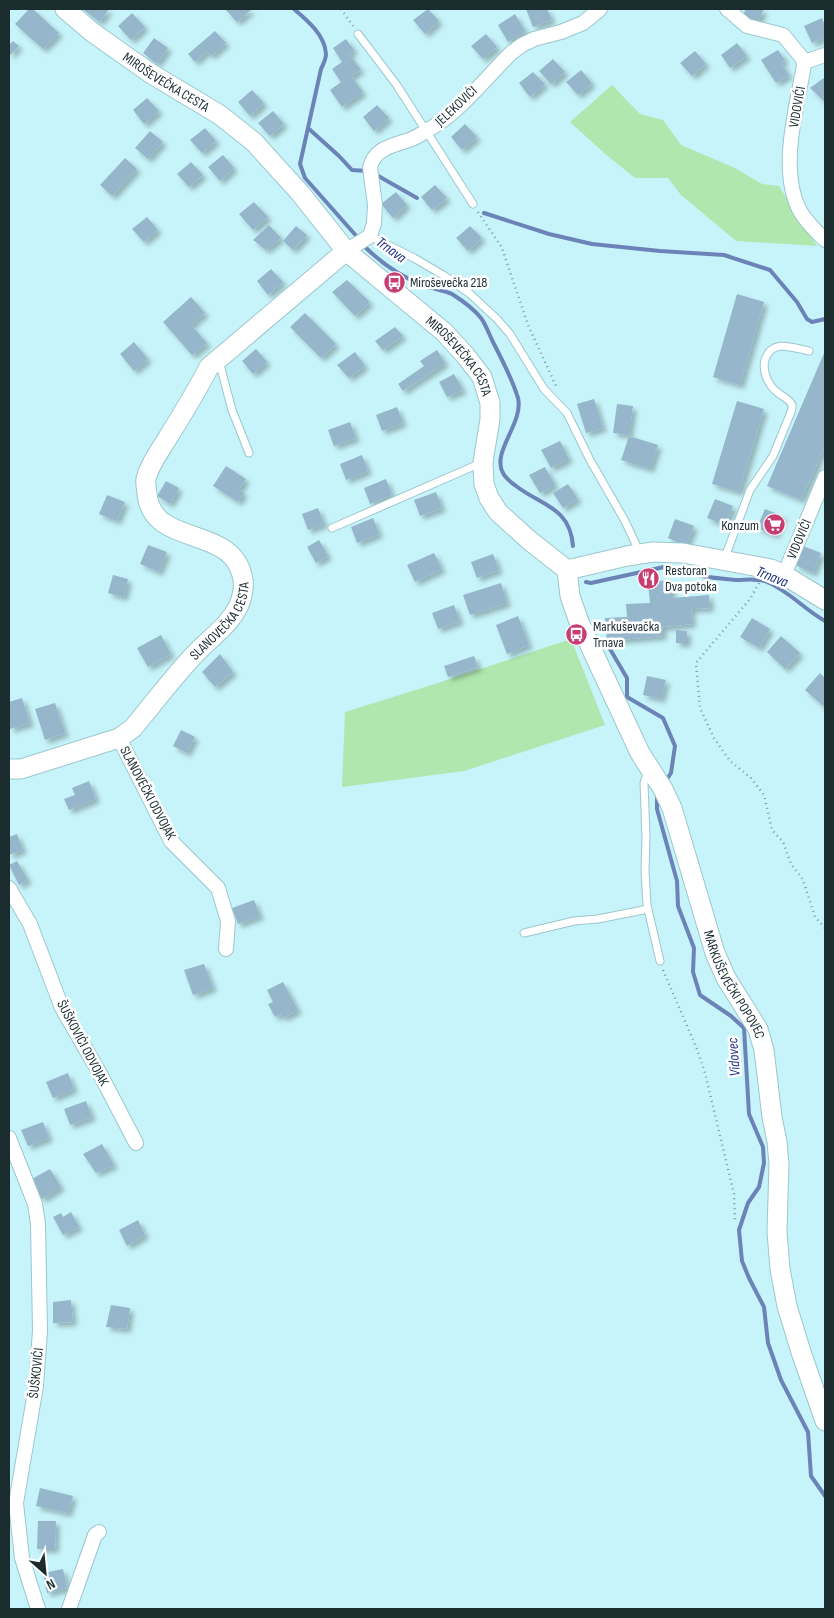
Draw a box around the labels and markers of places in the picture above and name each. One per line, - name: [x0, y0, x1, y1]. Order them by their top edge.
- bus stop icon: Miroševečka 218: [382, 270, 406, 294]
- place label: Miroševečka 218: [410, 274, 487, 291]
- supermarket icon: Konzum: [763, 513, 787, 537]
- place label: Konzum: [721, 517, 759, 534]
- place label: Restoran Dva potoka: [665, 562, 717, 595]
- restaurant icon: Restoran Dva potoka: [637, 566, 661, 590]
- place label: Markuševačka Trnava: [593, 618, 659, 651]
- bus stop icon: Markuševačka Trnava: [565, 622, 589, 646]

